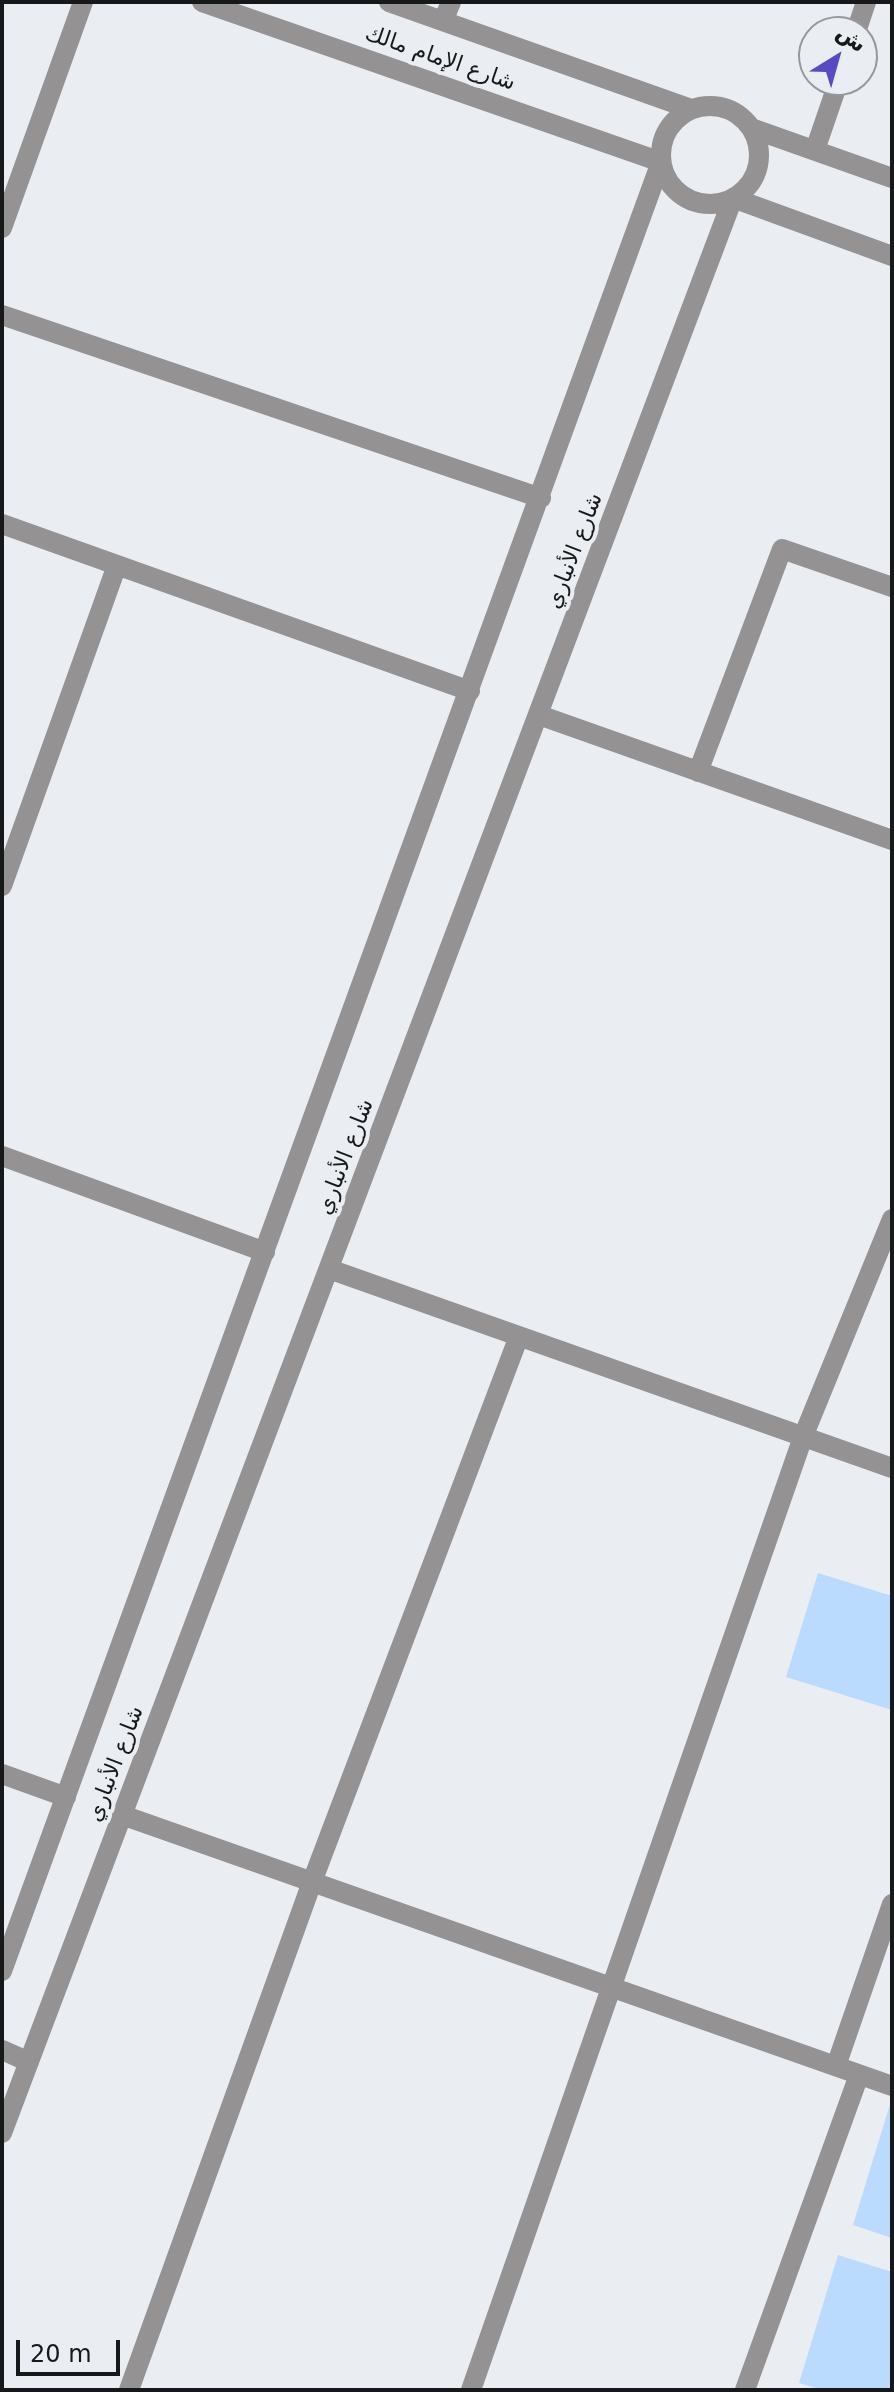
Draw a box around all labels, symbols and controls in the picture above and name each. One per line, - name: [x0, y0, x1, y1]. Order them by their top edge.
- north arrow: [798, 16, 878, 96]
- text: ش: [832, 19, 871, 57]
- street label: شارع الإمام مالك: [361, 21, 519, 97]
- street label: شارع الأنباري: [541, 489, 609, 613]
- street label: شارع الأنباري: [312, 1095, 380, 1219]
- street label: شارع الأنباري: [82, 1702, 150, 1826]
- scale bar: [20, 2324, 124, 2374]
- text: 20 m: [30, 2340, 92, 2368]

